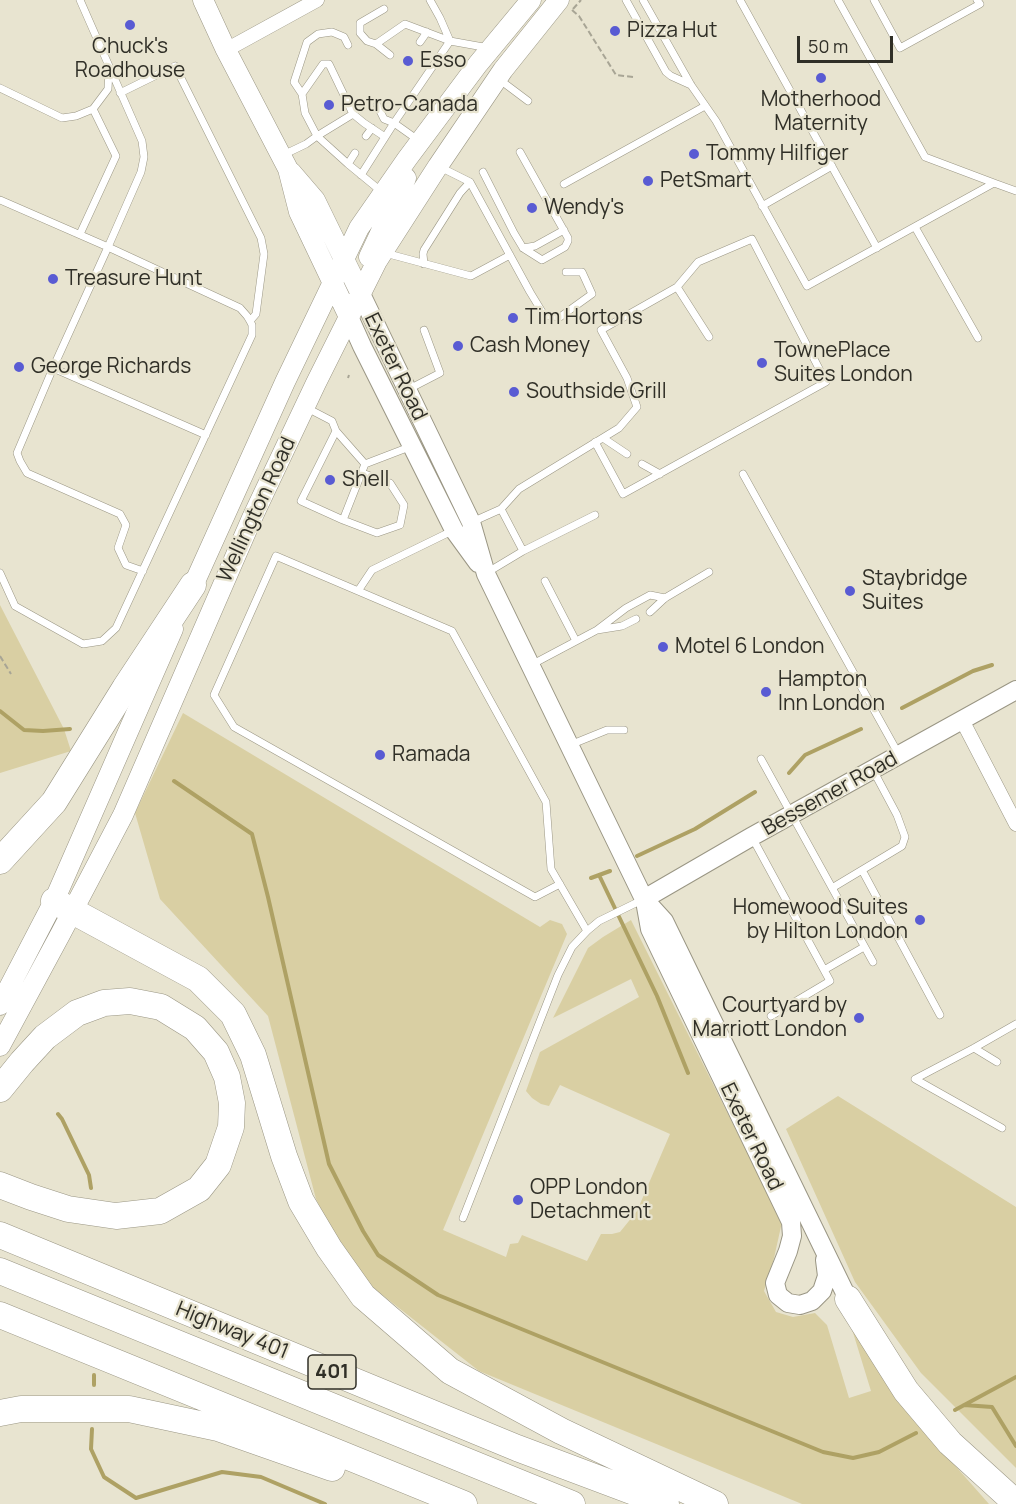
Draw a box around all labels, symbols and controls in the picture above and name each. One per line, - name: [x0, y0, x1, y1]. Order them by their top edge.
- marker: Chuck's Roadhouse: [123, 18, 137, 32]
- place label: Pizza Hut: [627, 18, 717, 44]
- marker: Pizza Hut: [608, 24, 622, 38]
- scale bar: [800, 24, 896, 62]
- place label: Chuck's Roadhouse: [75, 34, 185, 84]
- text: 50 m: [808, 34, 848, 58]
- place label: Esso: [420, 48, 466, 74]
- marker: Esso: [401, 54, 415, 68]
- marker: Motherhood Maternity: [814, 71, 828, 85]
- place label: Motherhood Maternity: [761, 87, 881, 137]
- place label: Petro-Canada: [341, 92, 478, 118]
- marker: Petro-Canada: [322, 98, 336, 112]
- place label: Tommy Hilfiger: [706, 141, 849, 167]
- marker: Tommy Hilfiger: [687, 147, 701, 161]
- place label: PetSmart: [660, 168, 752, 194]
- marker: PetSmart: [641, 174, 655, 188]
- place label: Wendy's: [544, 195, 624, 221]
- marker: Wendy's: [525, 201, 539, 215]
- place label: Treasure Hunt: [65, 266, 203, 292]
- marker: Treasure Hunt: [46, 272, 60, 286]
- place label: Tim Hortons: [525, 305, 643, 331]
- street label: Exeter Road: [358, 309, 432, 425]
- marker: Tim Hortons: [506, 311, 520, 325]
- place label: Cash Money: [470, 333, 590, 359]
- place label: TownePlace Suites London: [774, 338, 913, 388]
- marker: Cash Money: [451, 339, 465, 353]
- place label: George Richards: [31, 354, 191, 380]
- marker: TownePlace Suites London: [755, 356, 769, 370]
- marker: George Richards: [12, 360, 26, 374]
- place label: Southside Grill: [526, 379, 667, 405]
- marker: Southside Grill: [507, 385, 521, 399]
- street label: Wellington Road: [212, 433, 302, 587]
- place label: Shell: [342, 467, 390, 493]
- marker: Shell: [323, 473, 337, 487]
- place label: Staybridge Suites: [862, 566, 968, 616]
- marker: Staybridge Suites: [843, 584, 857, 598]
- place label: Motel 6 London: [675, 634, 825, 660]
- marker: Motel 6 London: [656, 640, 670, 654]
- place label: Hampton Inn London: [778, 667, 885, 717]
- marker: Hampton Inn London: [759, 685, 773, 699]
- place label: Ramada: [392, 742, 470, 768]
- street label: Bessemer Road: [758, 746, 902, 842]
- marker: Ramada: [373, 748, 387, 762]
- place label: Homewood Suites by Hilton London: [733, 895, 908, 945]
- marker: Homewood Suites by Hilton London: [913, 913, 927, 927]
- place label: Courtyard by Marriott London: [693, 993, 847, 1043]
- marker: Courtyard by Marriott London: [852, 1011, 866, 1025]
- street label: Exeter Road: [714, 1079, 788, 1195]
- place label: OPP London Detachment: [530, 1175, 651, 1225]
- marker: OPP London Detachment: [511, 1193, 525, 1207]
- street label: Highway 401: [172, 1297, 292, 1365]
- road number: 401: [308, 1355, 356, 1389]

